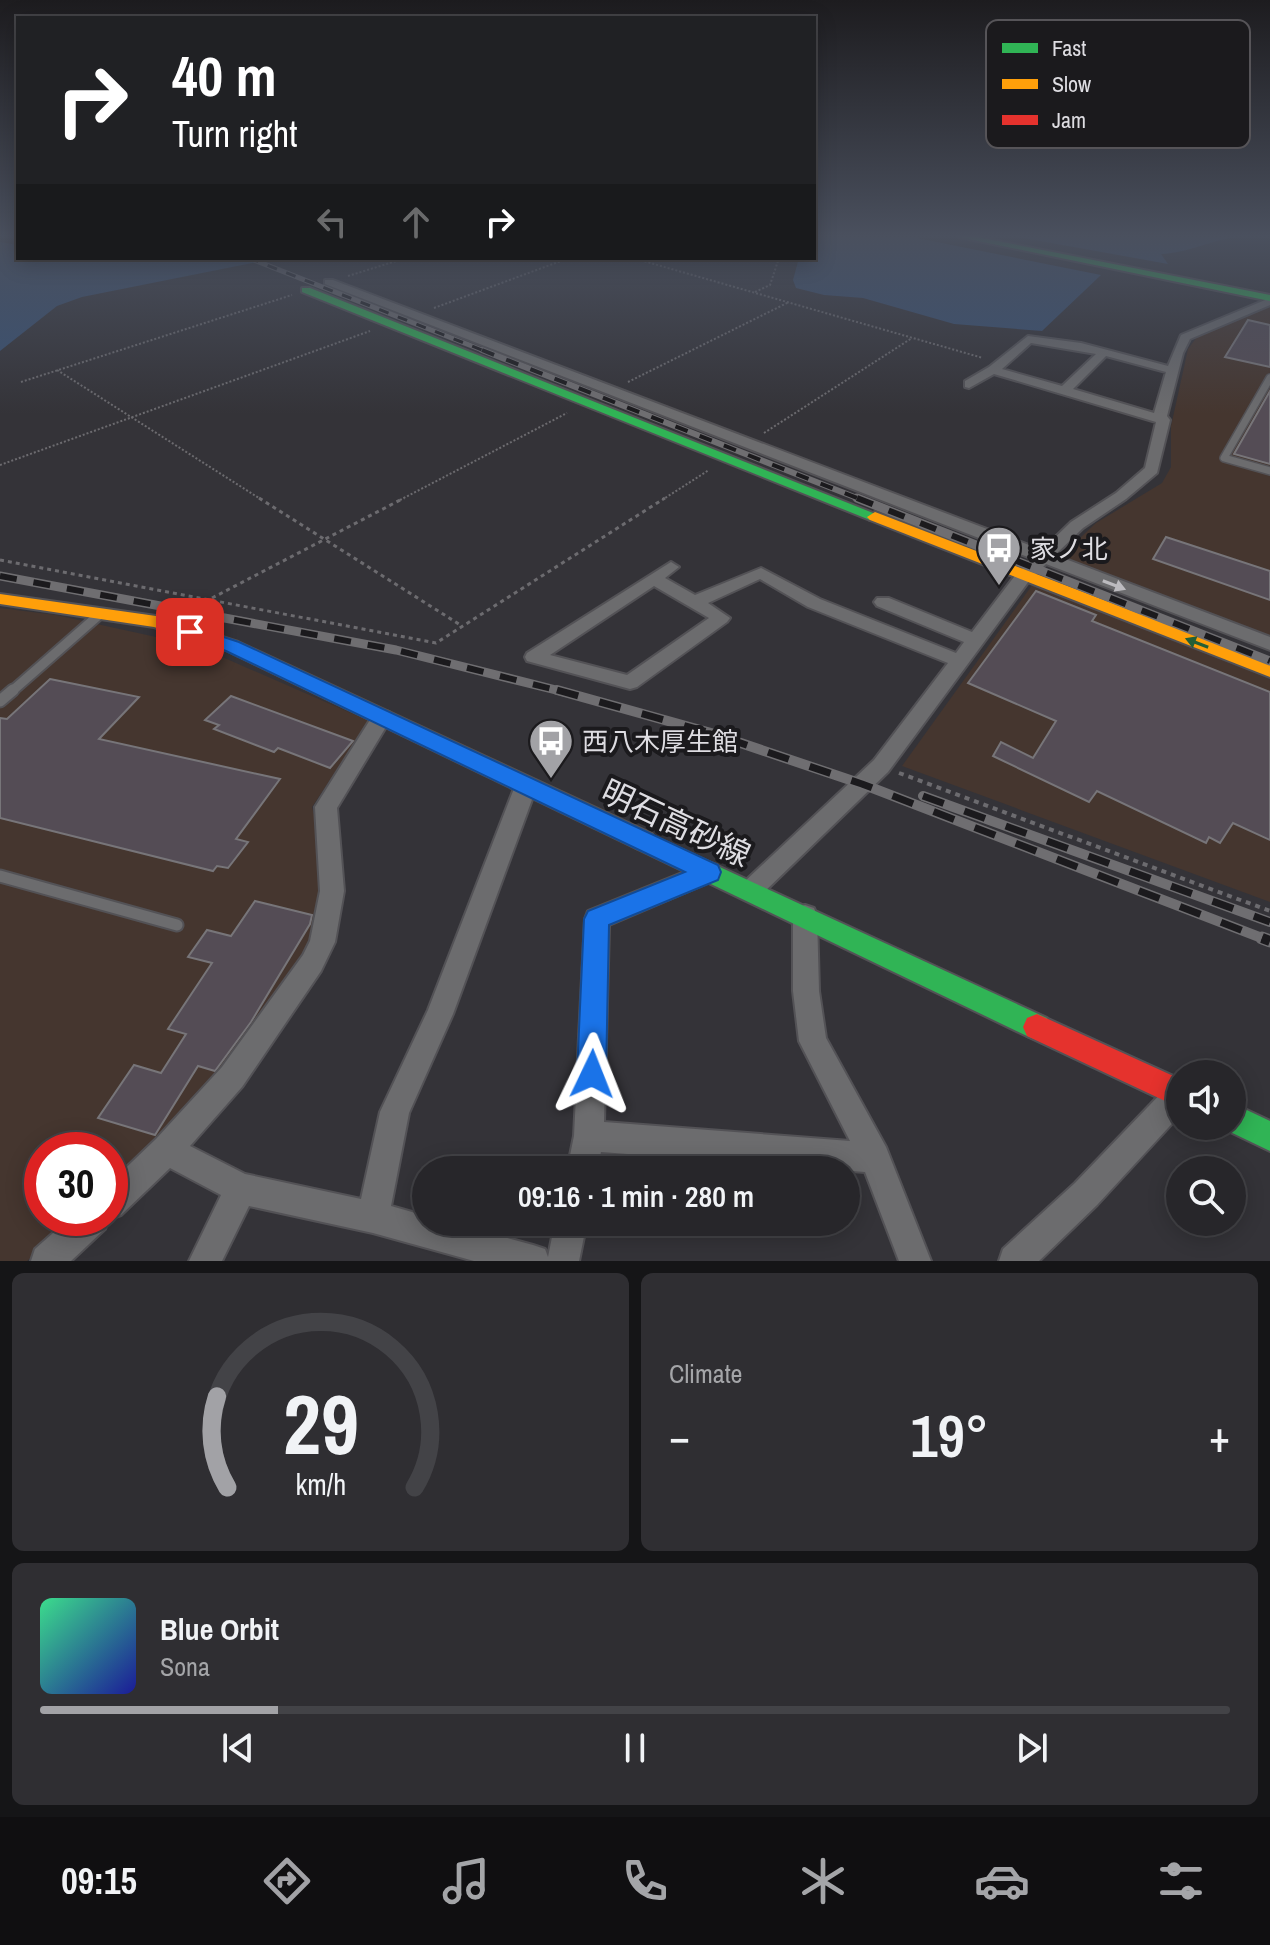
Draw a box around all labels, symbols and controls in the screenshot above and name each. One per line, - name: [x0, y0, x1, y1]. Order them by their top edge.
- legend: [986, 20, 1250, 148]
- text: Fast: [1052, 33, 1086, 63]
- text: 40 m: [172, 38, 277, 113]
- icon: right: [40, 48, 144, 152]
- text: Slow: [1052, 69, 1091, 99]
- text: Jam: [1052, 105, 1086, 135]
- text: Turn right: [172, 110, 297, 158]
- icon: left: [310, 200, 354, 244]
- icon: ahead: [394, 200, 438, 244]
- icon: right: [478, 200, 522, 244]
- bus stop icon: 家ノ北: [975, 524, 1023, 587]
- place label: 家ノ北: [1030, 531, 1108, 566]
- one-way arrow: [1102, 579, 1126, 592]
- pin: [156, 598, 224, 666]
- icon: arrive: [168, 610, 212, 654]
- one-way arrow: [1185, 636, 1209, 649]
- bus stop icon: 西八木厚生館: [527, 717, 575, 780]
- place label: 西八木厚生館: [582, 724, 738, 759]
- street label: 明石高砂線: [594, 770, 758, 876]
- position arrow: [550, 1032, 634, 1116]
- map controls: [1166, 1060, 1246, 1236]
- button: sound: [1166, 1060, 1246, 1140]
- speed limit sign: 30: [24, 1132, 128, 1236]
- button: search: [1166, 1156, 1246, 1236]
- text: 09:16 · 1 min · 280 m: [518, 1176, 754, 1216]
- text: Climate: [669, 1356, 742, 1391]
- text: 29: [283, 1368, 358, 1480]
- text: 19°: [910, 1395, 989, 1476]
- text: −: [669, 1406, 690, 1466]
- text: +: [1209, 1406, 1230, 1466]
- text: km/h: [295, 1465, 346, 1504]
- text: Blue Orbit: [160, 1609, 279, 1649]
- text: Sona: [160, 1649, 210, 1684]
- icon: previous: [216, 1726, 260, 1770]
- icon: pause: [613, 1726, 657, 1770]
- icon: next: [1010, 1726, 1054, 1770]
- icon: directions: [259, 1853, 315, 1909]
- icon: music: [438, 1853, 494, 1909]
- icon: phone: [617, 1853, 673, 1909]
- icon: climate: [795, 1853, 851, 1909]
- icon: car: [974, 1853, 1030, 1909]
- icon: filters: [1153, 1853, 1209, 1909]
- text: 09:15: [61, 1857, 137, 1905]

